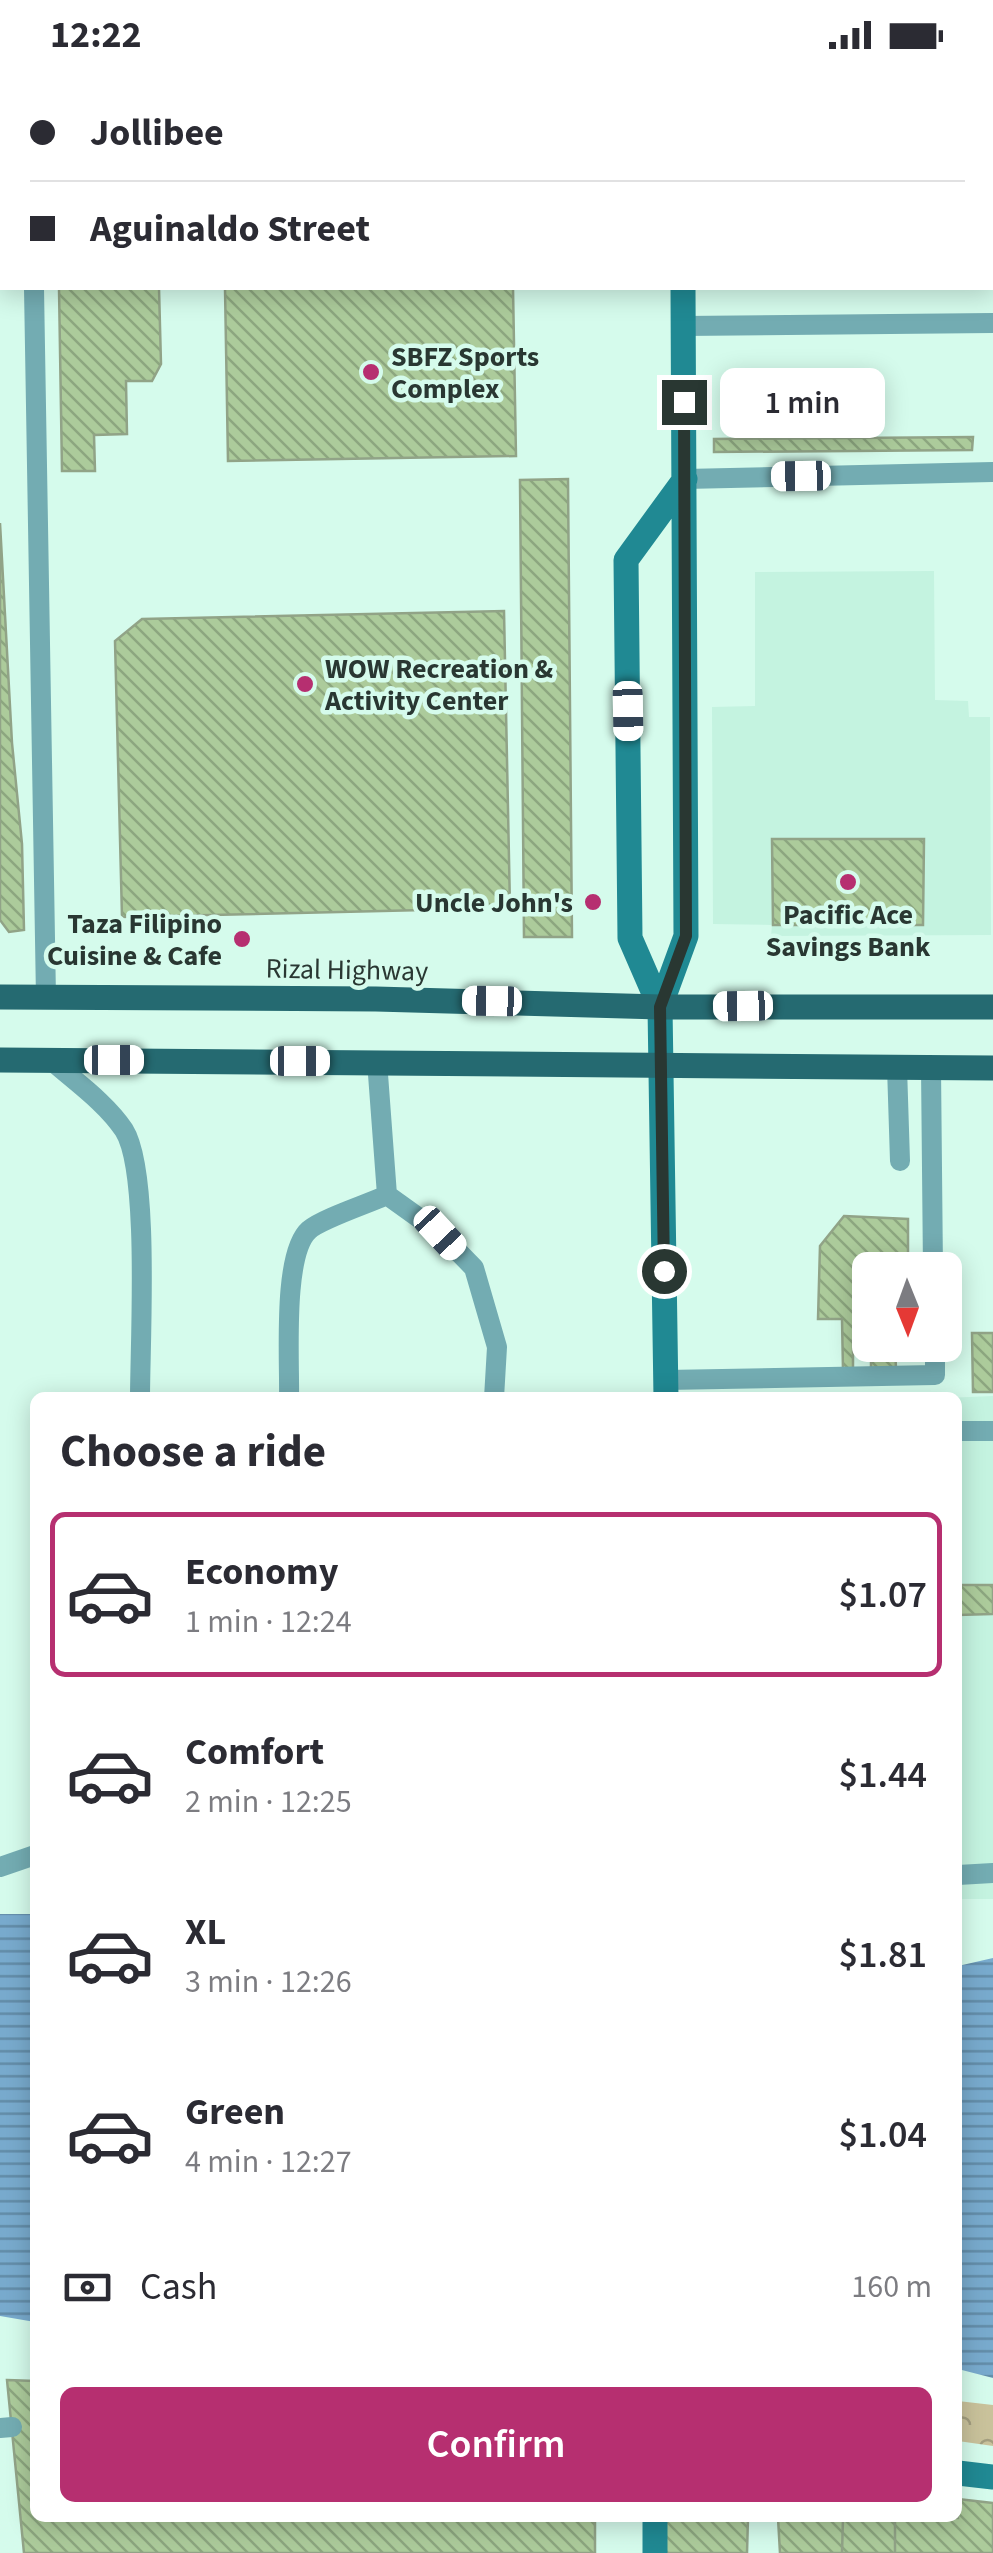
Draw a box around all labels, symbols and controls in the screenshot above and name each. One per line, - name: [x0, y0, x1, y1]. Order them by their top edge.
- text: 12:22: [50, 8, 142, 62]
- text: Jollibee: [90, 106, 224, 160]
- text: Aguinaldo Street: [90, 202, 370, 256]
- place label: SBFZ Sports Complex: [391, 337, 539, 409]
- marker: SBFZ Sports Complex: [360, 361, 382, 383]
- callout: 1 min: [719, 367, 884, 437]
- route end: [662, 380, 707, 425]
- text: 1 min: [764, 380, 841, 426]
- car: [771, 460, 831, 492]
- place label: WOW Recreation & Activity Center: [324, 649, 554, 721]
- marker: WOW Recreation & Activity Center: [294, 673, 316, 695]
- car: [612, 681, 644, 741]
- marker: Pacific Ace Savings Bank: [837, 871, 859, 893]
- place label: Uncle John's: [415, 883, 573, 923]
- marker: Uncle John's: [582, 891, 604, 913]
- place label: Pacific Ace Savings Bank: [766, 895, 931, 967]
- place label: Taza Filipino Cuisine & Cafe: [47, 904, 222, 976]
- marker: Taza Filipino Cuisine & Cafe: [231, 928, 253, 950]
- street label: Rizal Highway: [265, 949, 429, 991]
- car: [462, 985, 522, 1017]
- car: [713, 990, 773, 1022]
- car: [84, 1045, 144, 1075]
- car: [270, 1046, 330, 1076]
- car: [409, 1201, 471, 1265]
- route start: [642, 1249, 687, 1294]
- north arrow: [852, 1252, 962, 1362]
- map controls: [852, 1252, 962, 1362]
- text: Choose a ride: [60, 1420, 326, 1484]
- text: Economy: [185, 1545, 338, 1599]
- icon: car: [65, 1550, 155, 1640]
- text: $1.07: [839, 1568, 927, 1622]
- text: 1 min · 12:24: [185, 1599, 352, 1645]
- text: Comfort: [185, 1725, 324, 1779]
- icon: car: [65, 1730, 155, 1820]
- text: $1.44: [839, 1748, 927, 1802]
- text: 2 min · 12:25: [185, 1779, 352, 1825]
- text: XL: [185, 1905, 226, 1959]
- icon: car: [65, 1910, 155, 2000]
- text: $1.81: [839, 1928, 927, 1982]
- text: 3 min · 12:26: [185, 1959, 352, 2005]
- text: Green: [185, 2085, 285, 2139]
- icon: car: [65, 2090, 155, 2180]
- text: $1.04: [839, 2108, 927, 2162]
- text: 4 min · 12:27: [185, 2139, 352, 2185]
- icon: cash: [60, 2260, 115, 2315]
- text: Cash: [140, 2260, 217, 2314]
- text: 160 m: [851, 2264, 932, 2310]
- button: Confirm: [60, 2387, 932, 2502]

